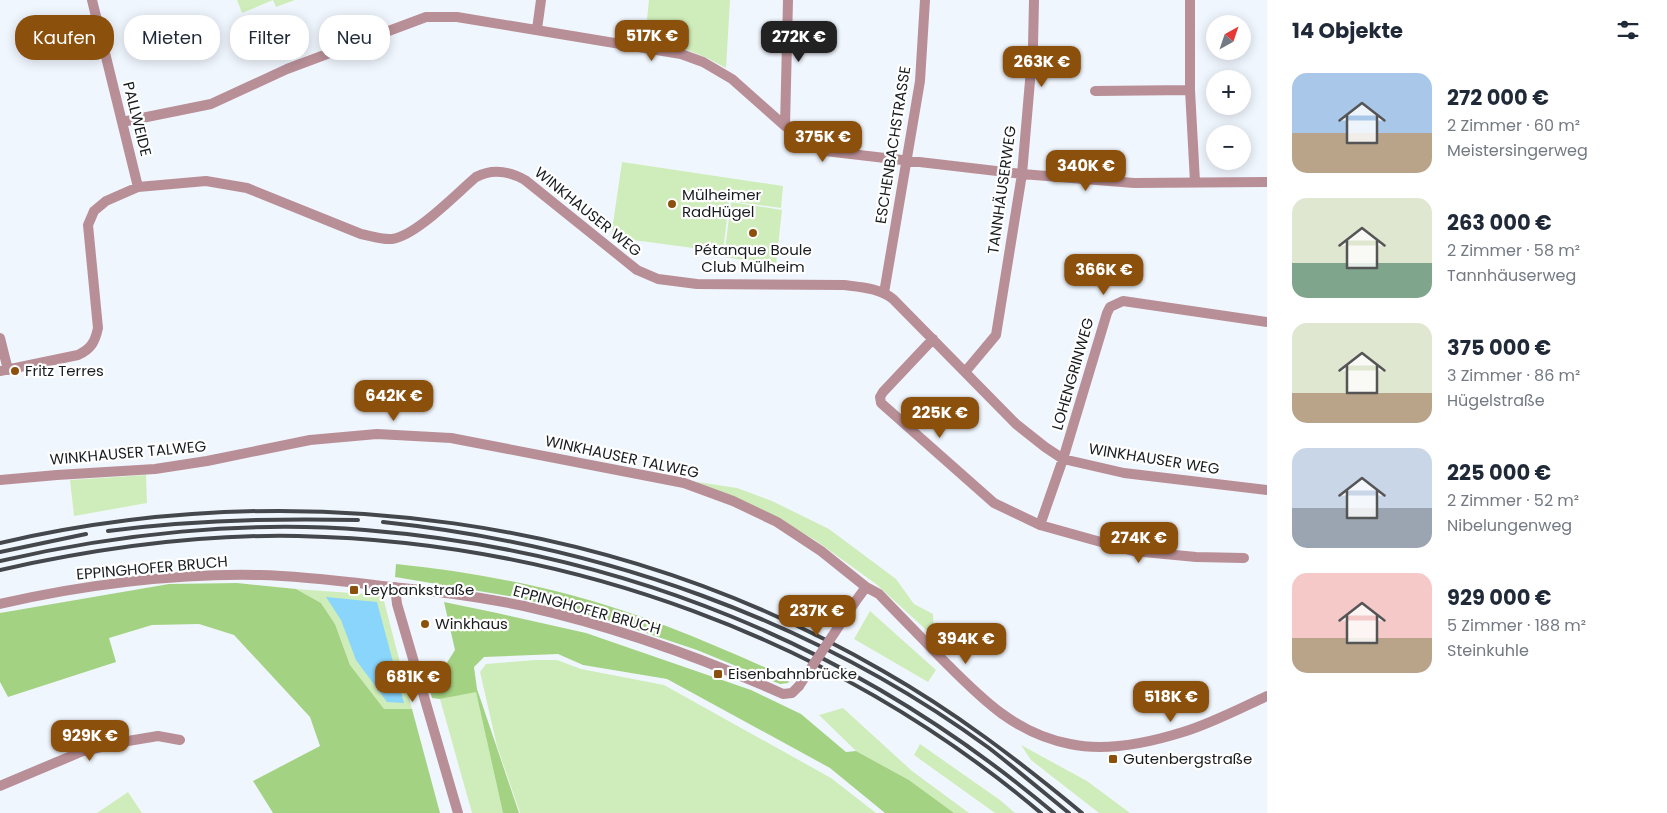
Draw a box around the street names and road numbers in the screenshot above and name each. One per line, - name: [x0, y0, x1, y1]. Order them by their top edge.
- street label: ESCHENBACHSTRASSE: [870, 65, 915, 225]
- street label: PALLWEIDE: [118, 79, 157, 158]
- street label: TANNHÄUSERWEG: [982, 124, 1021, 256]
- street label: WINKHAUSER WEG: [530, 162, 647, 262]
- street label: LOHENGRINWEG: [1046, 315, 1099, 432]
- street label: WINKHAUSER TALWEG: [543, 430, 701, 483]
- street label: WINKHAUSER TALWEG: [49, 435, 207, 470]
- street label: WINKHAUSER WEG: [1087, 438, 1221, 479]
- street label: EPPINGHOFER BRUCH: [75, 550, 229, 585]
- street label: EPPINGHOFER BRUCH: [511, 580, 663, 639]

